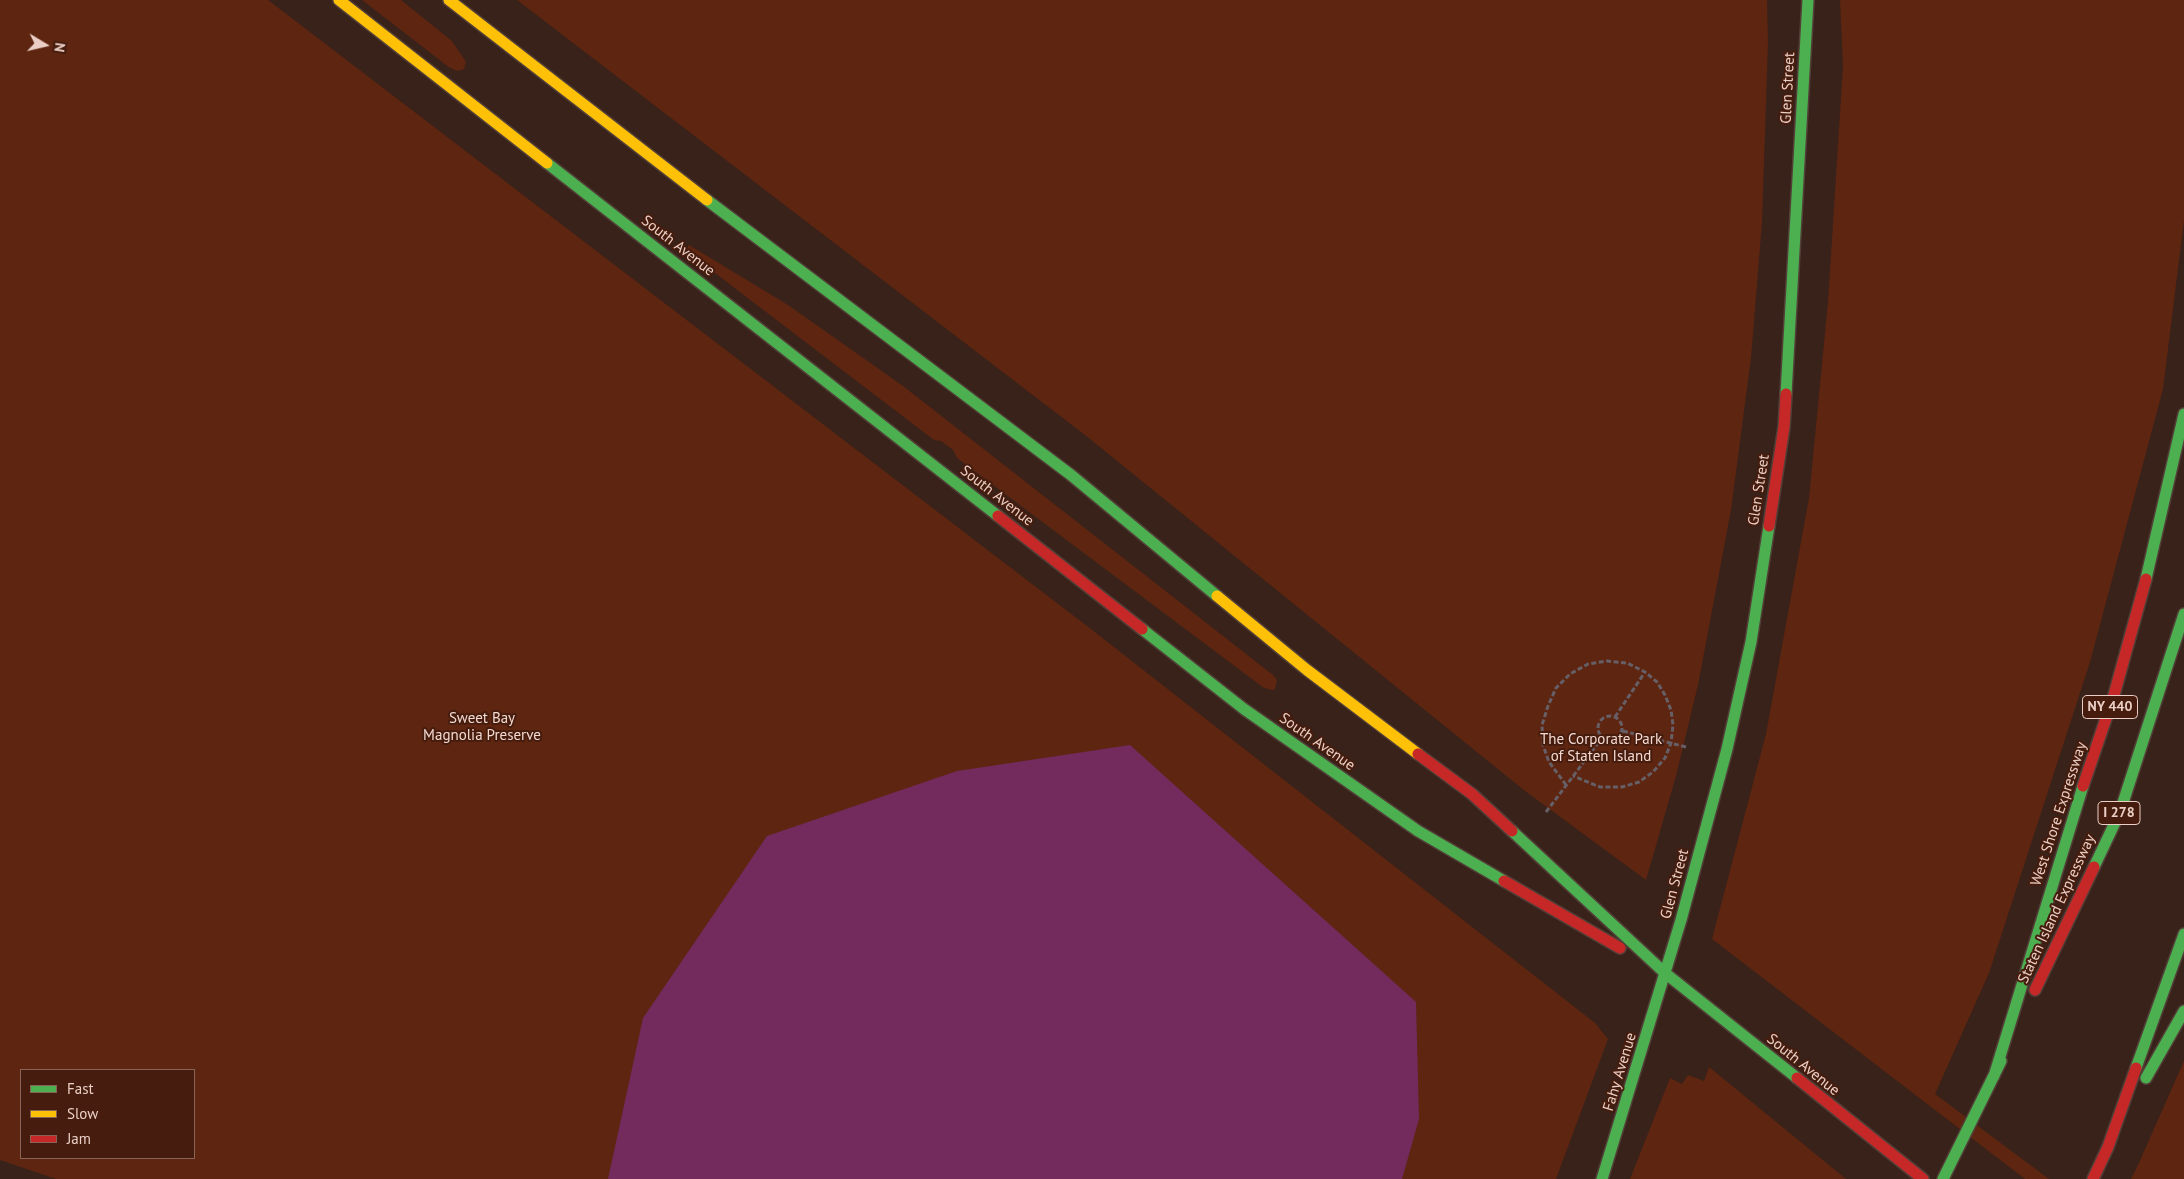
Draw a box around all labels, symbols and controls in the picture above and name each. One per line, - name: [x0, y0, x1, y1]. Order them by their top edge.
- north arrow: [20, 20, 70, 70]
- text: N: [50, 41, 69, 53]
- street label: Glen Street: [1777, 52, 1799, 124]
- street label: South Avenue: [638, 212, 718, 280]
- street label: Glen Street: [1745, 453, 1773, 527]
- street label: South Avenue: [957, 462, 1037, 530]
- road number: NY 440: [2082, 696, 2138, 719]
- street label: South Avenue: [1276, 709, 1358, 775]
- park label: Sweet Bay Magnolia Preserve: [423, 710, 541, 745]
- park label: The Corporate Park of Staten Island: [1540, 731, 1662, 766]
- street label: West Shore Expressway: [2027, 740, 2091, 888]
- road number: I 278: [2098, 801, 2140, 824]
- street label: Staten Island Expressway: [2014, 831, 2100, 987]
- street label: Glen Street: [1657, 847, 1693, 921]
- street label: South Avenue: [1763, 1030, 1843, 1100]
- street label: Fahy Avenue: [1600, 1031, 1640, 1113]
- legend: [20, 1069, 195, 1159]
- text: Fast: [67, 1079, 94, 1098]
- text: Slow: [67, 1104, 98, 1123]
- text: Jam: [67, 1129, 91, 1148]

